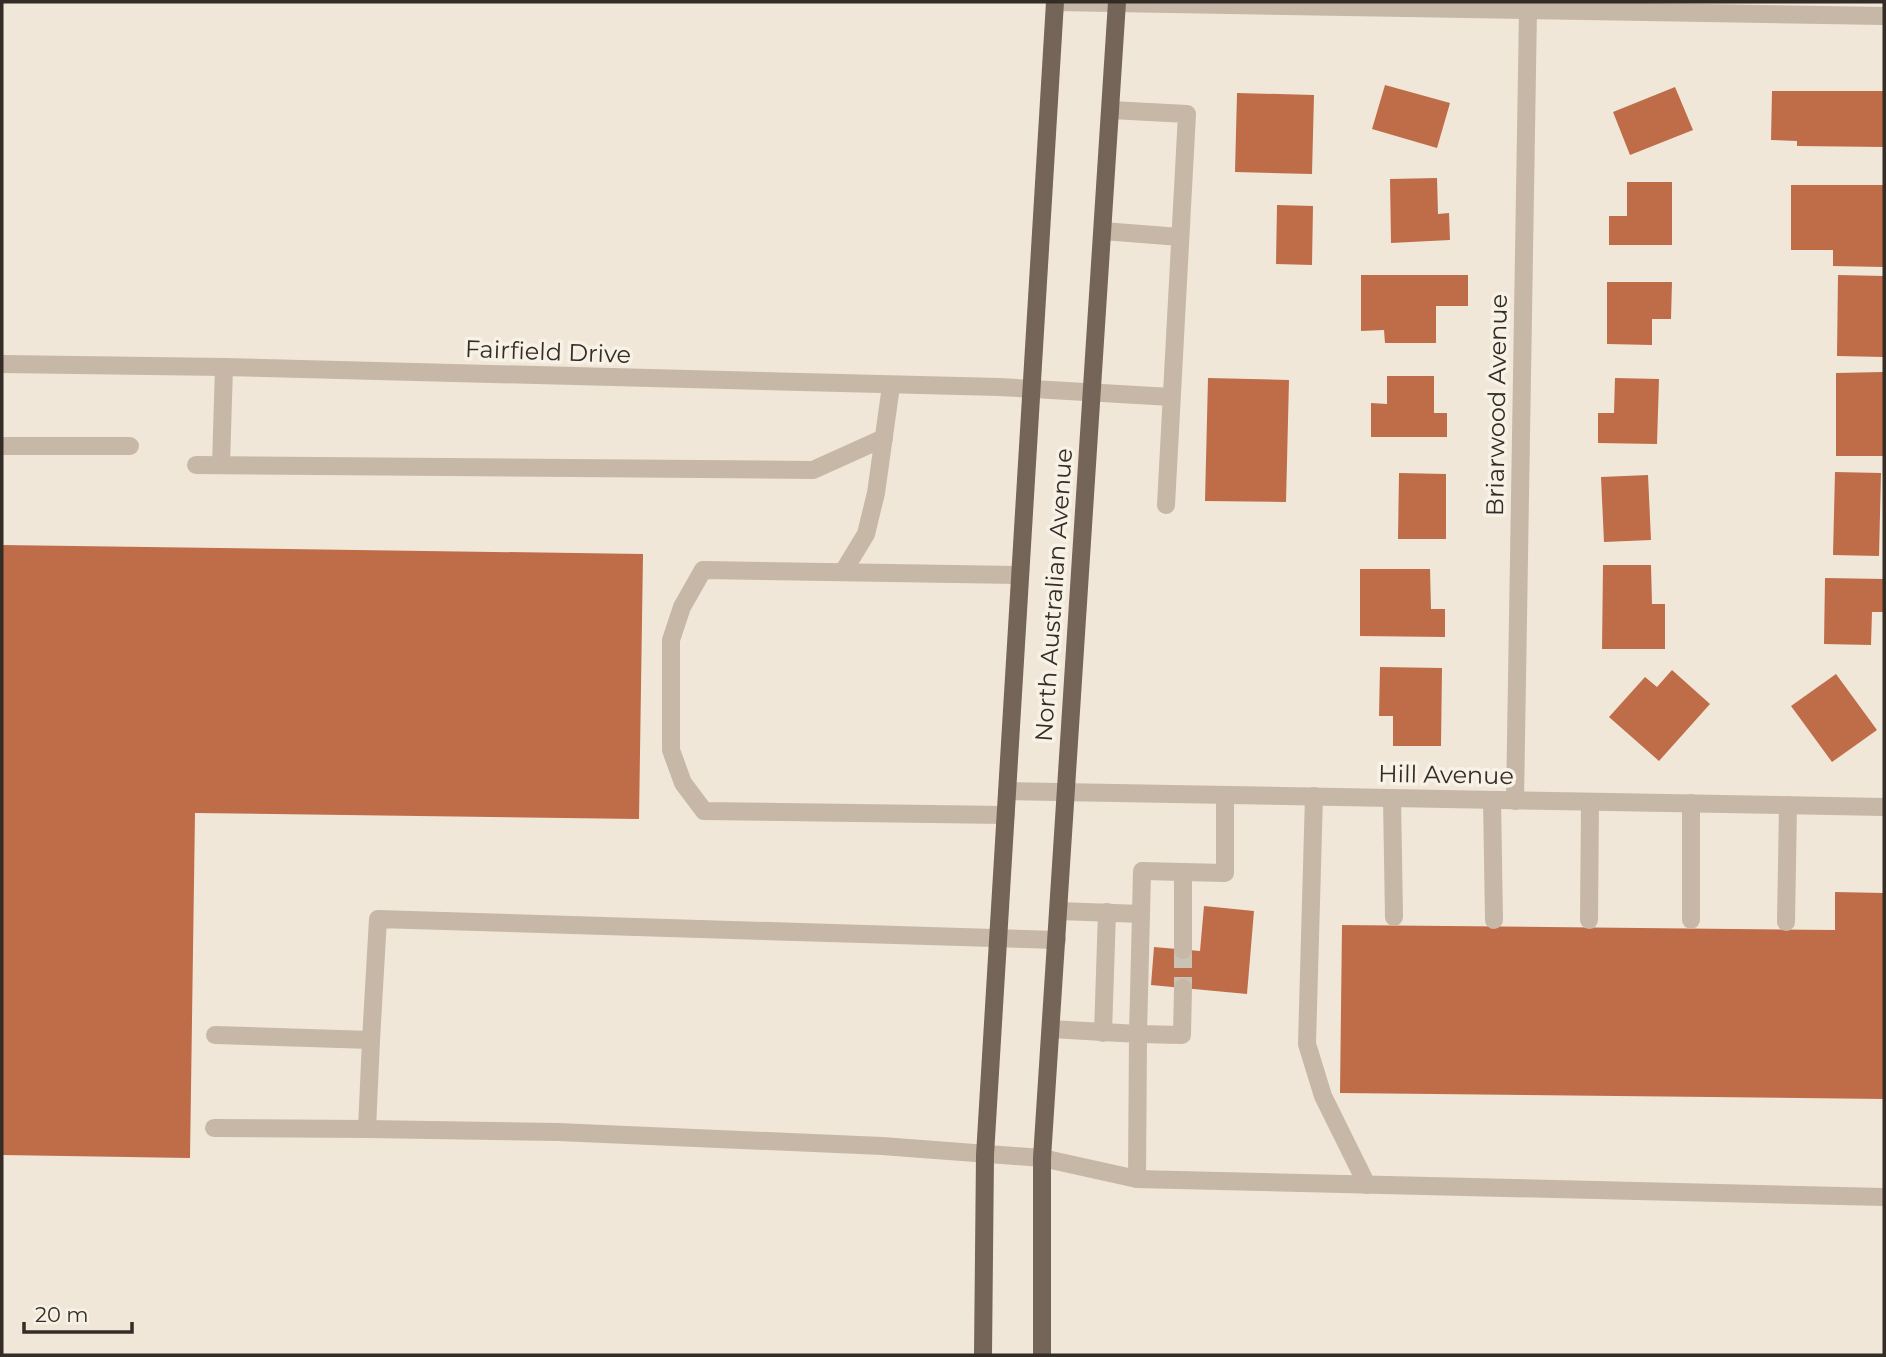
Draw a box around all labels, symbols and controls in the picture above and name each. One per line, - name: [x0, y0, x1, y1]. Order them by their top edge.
- street label: Briarwood Avenue: [1480, 294, 1513, 516]
- street label: Fairfield Drive: [464, 334, 632, 369]
- street label: North Australian Avenue: [1029, 447, 1078, 743]
- street label: Hill Avenue: [1378, 759, 1514, 790]
- scale bar: [24, 1290, 133, 1334]
- text: 20 m: [35, 1302, 89, 1327]

